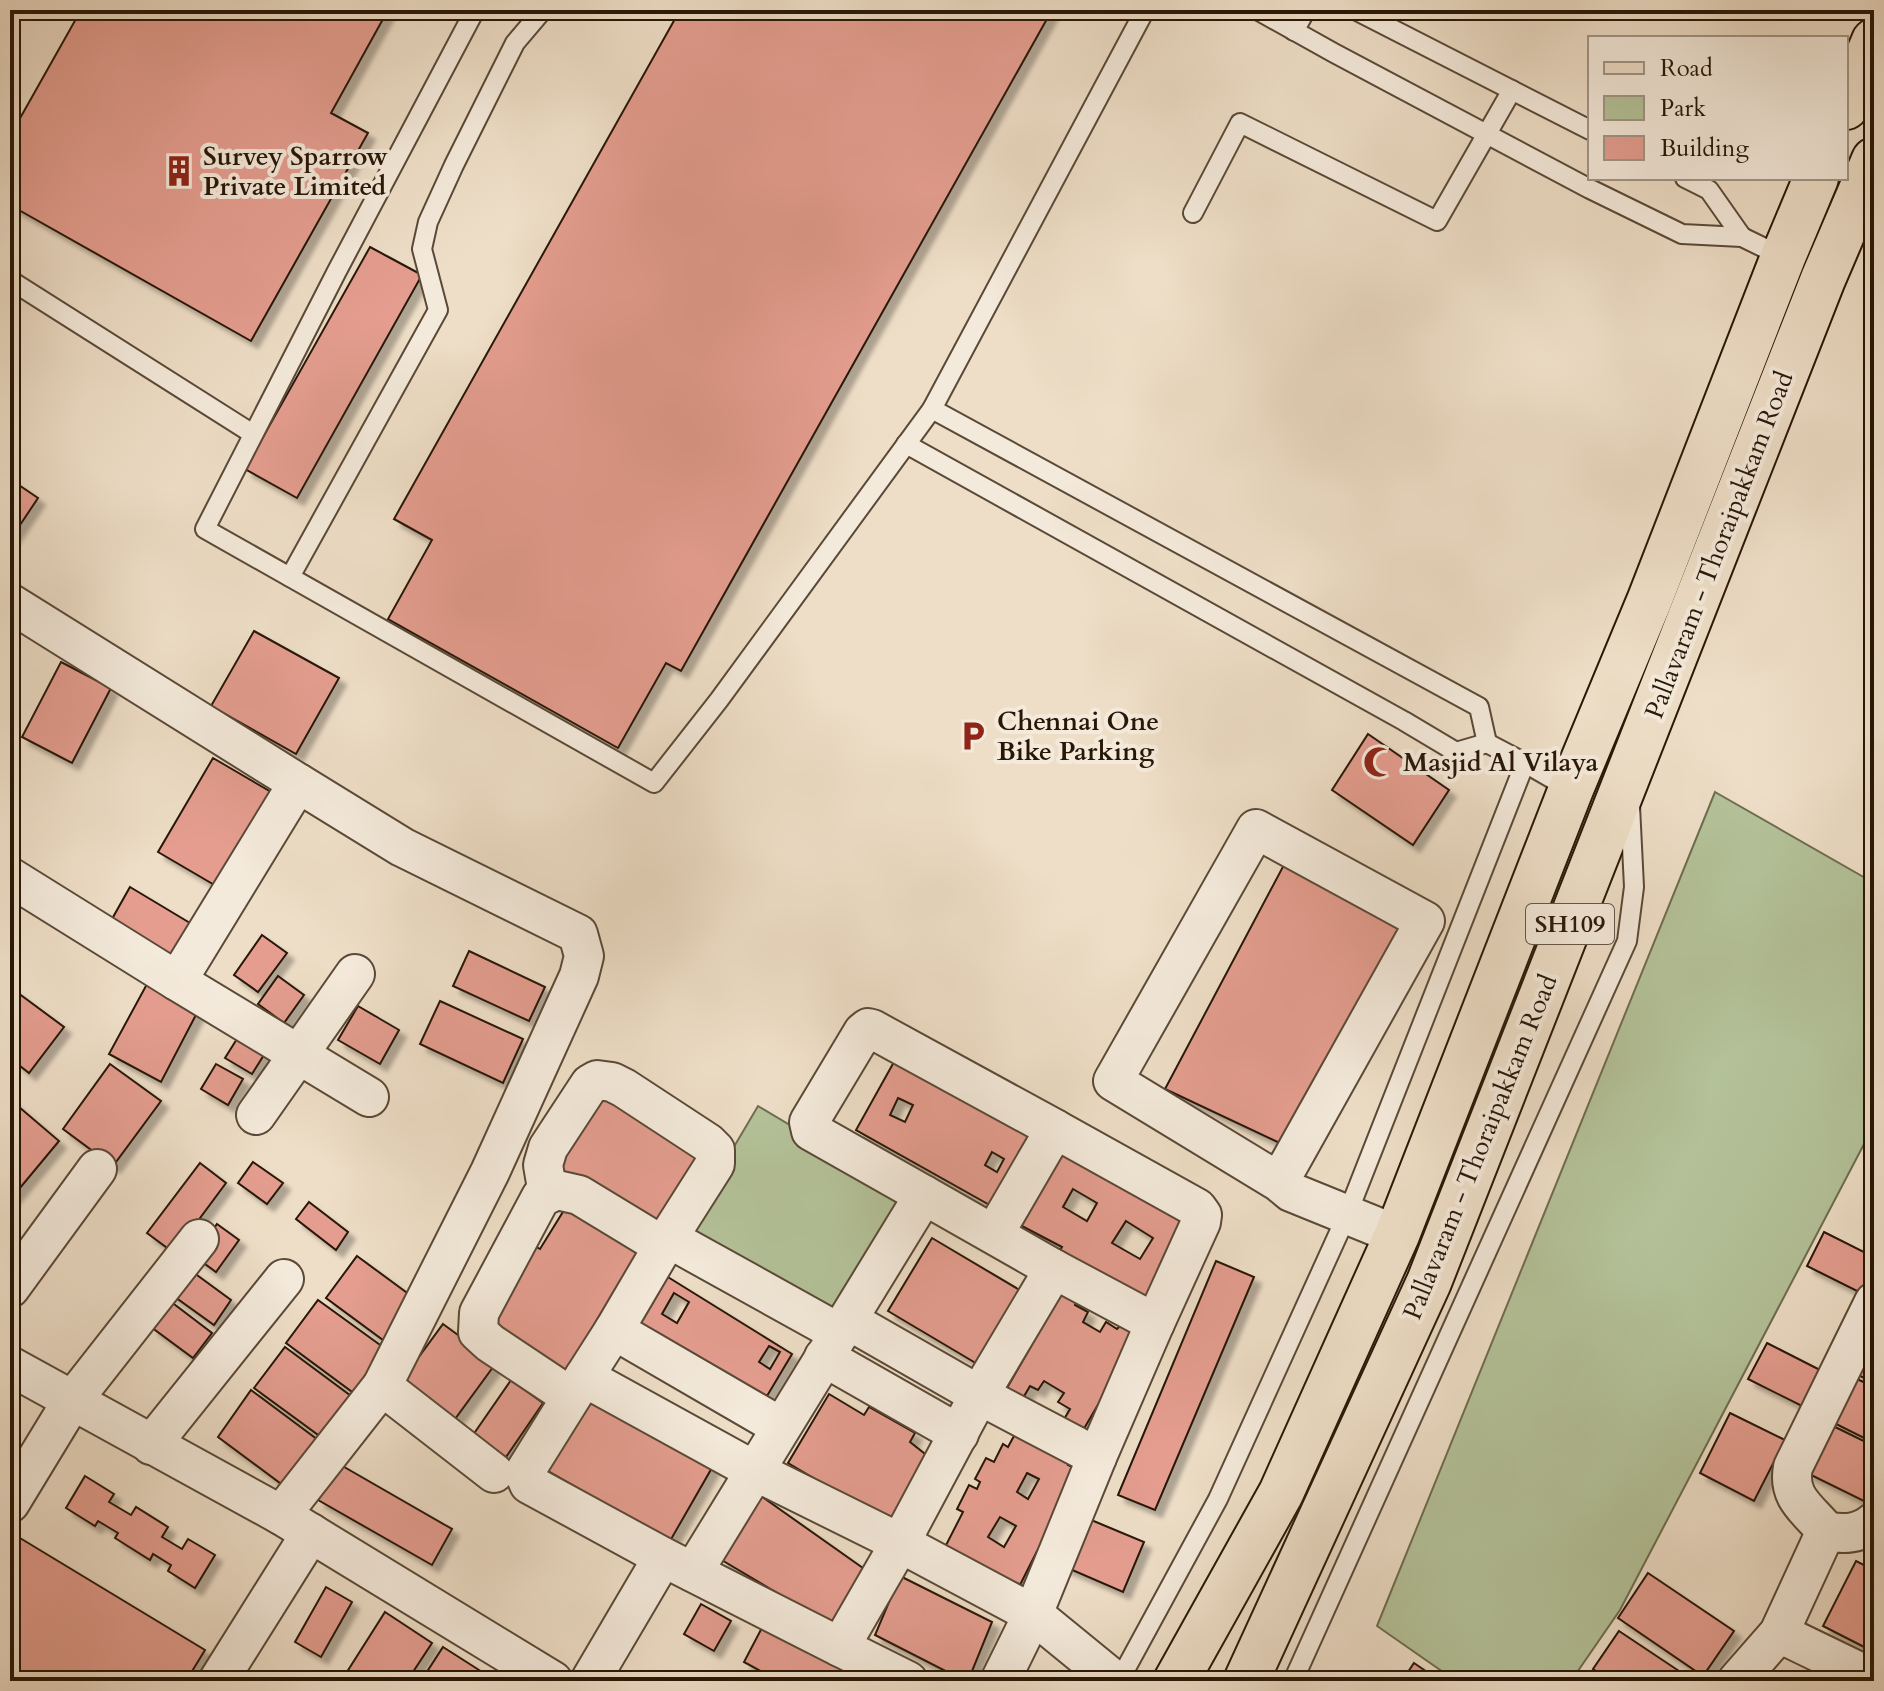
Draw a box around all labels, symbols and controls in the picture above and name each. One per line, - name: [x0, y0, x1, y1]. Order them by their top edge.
- legend: [1588, 36, 1848, 180]
- text: Road: [1660, 52, 1713, 85]
- text: Park: [1660, 92, 1706, 125]
- text: Building: [1660, 132, 1750, 165]
- place label: Survey Sparrow Private Limited: [203, 139, 388, 204]
- building icon: Survey Sparrow Private Limited: [162, 154, 196, 188]
- street label: Pallavaram - Thoraipakkam Road: [1636, 366, 1802, 724]
- place label: Chennai One Bike Parking: [997, 704, 1159, 769]
- parking icon: Chennai One Bike Parking: [956, 719, 990, 753]
- mosque icon: Masjid Al Vilaya: [1362, 745, 1396, 779]
- place label: Masjid Al Vilaya: [1403, 745, 1598, 780]
- road number: SH109: [1526, 904, 1614, 944]
- street label: Pallavaram - Thoraipakkam Road: [1395, 969, 1565, 1325]

